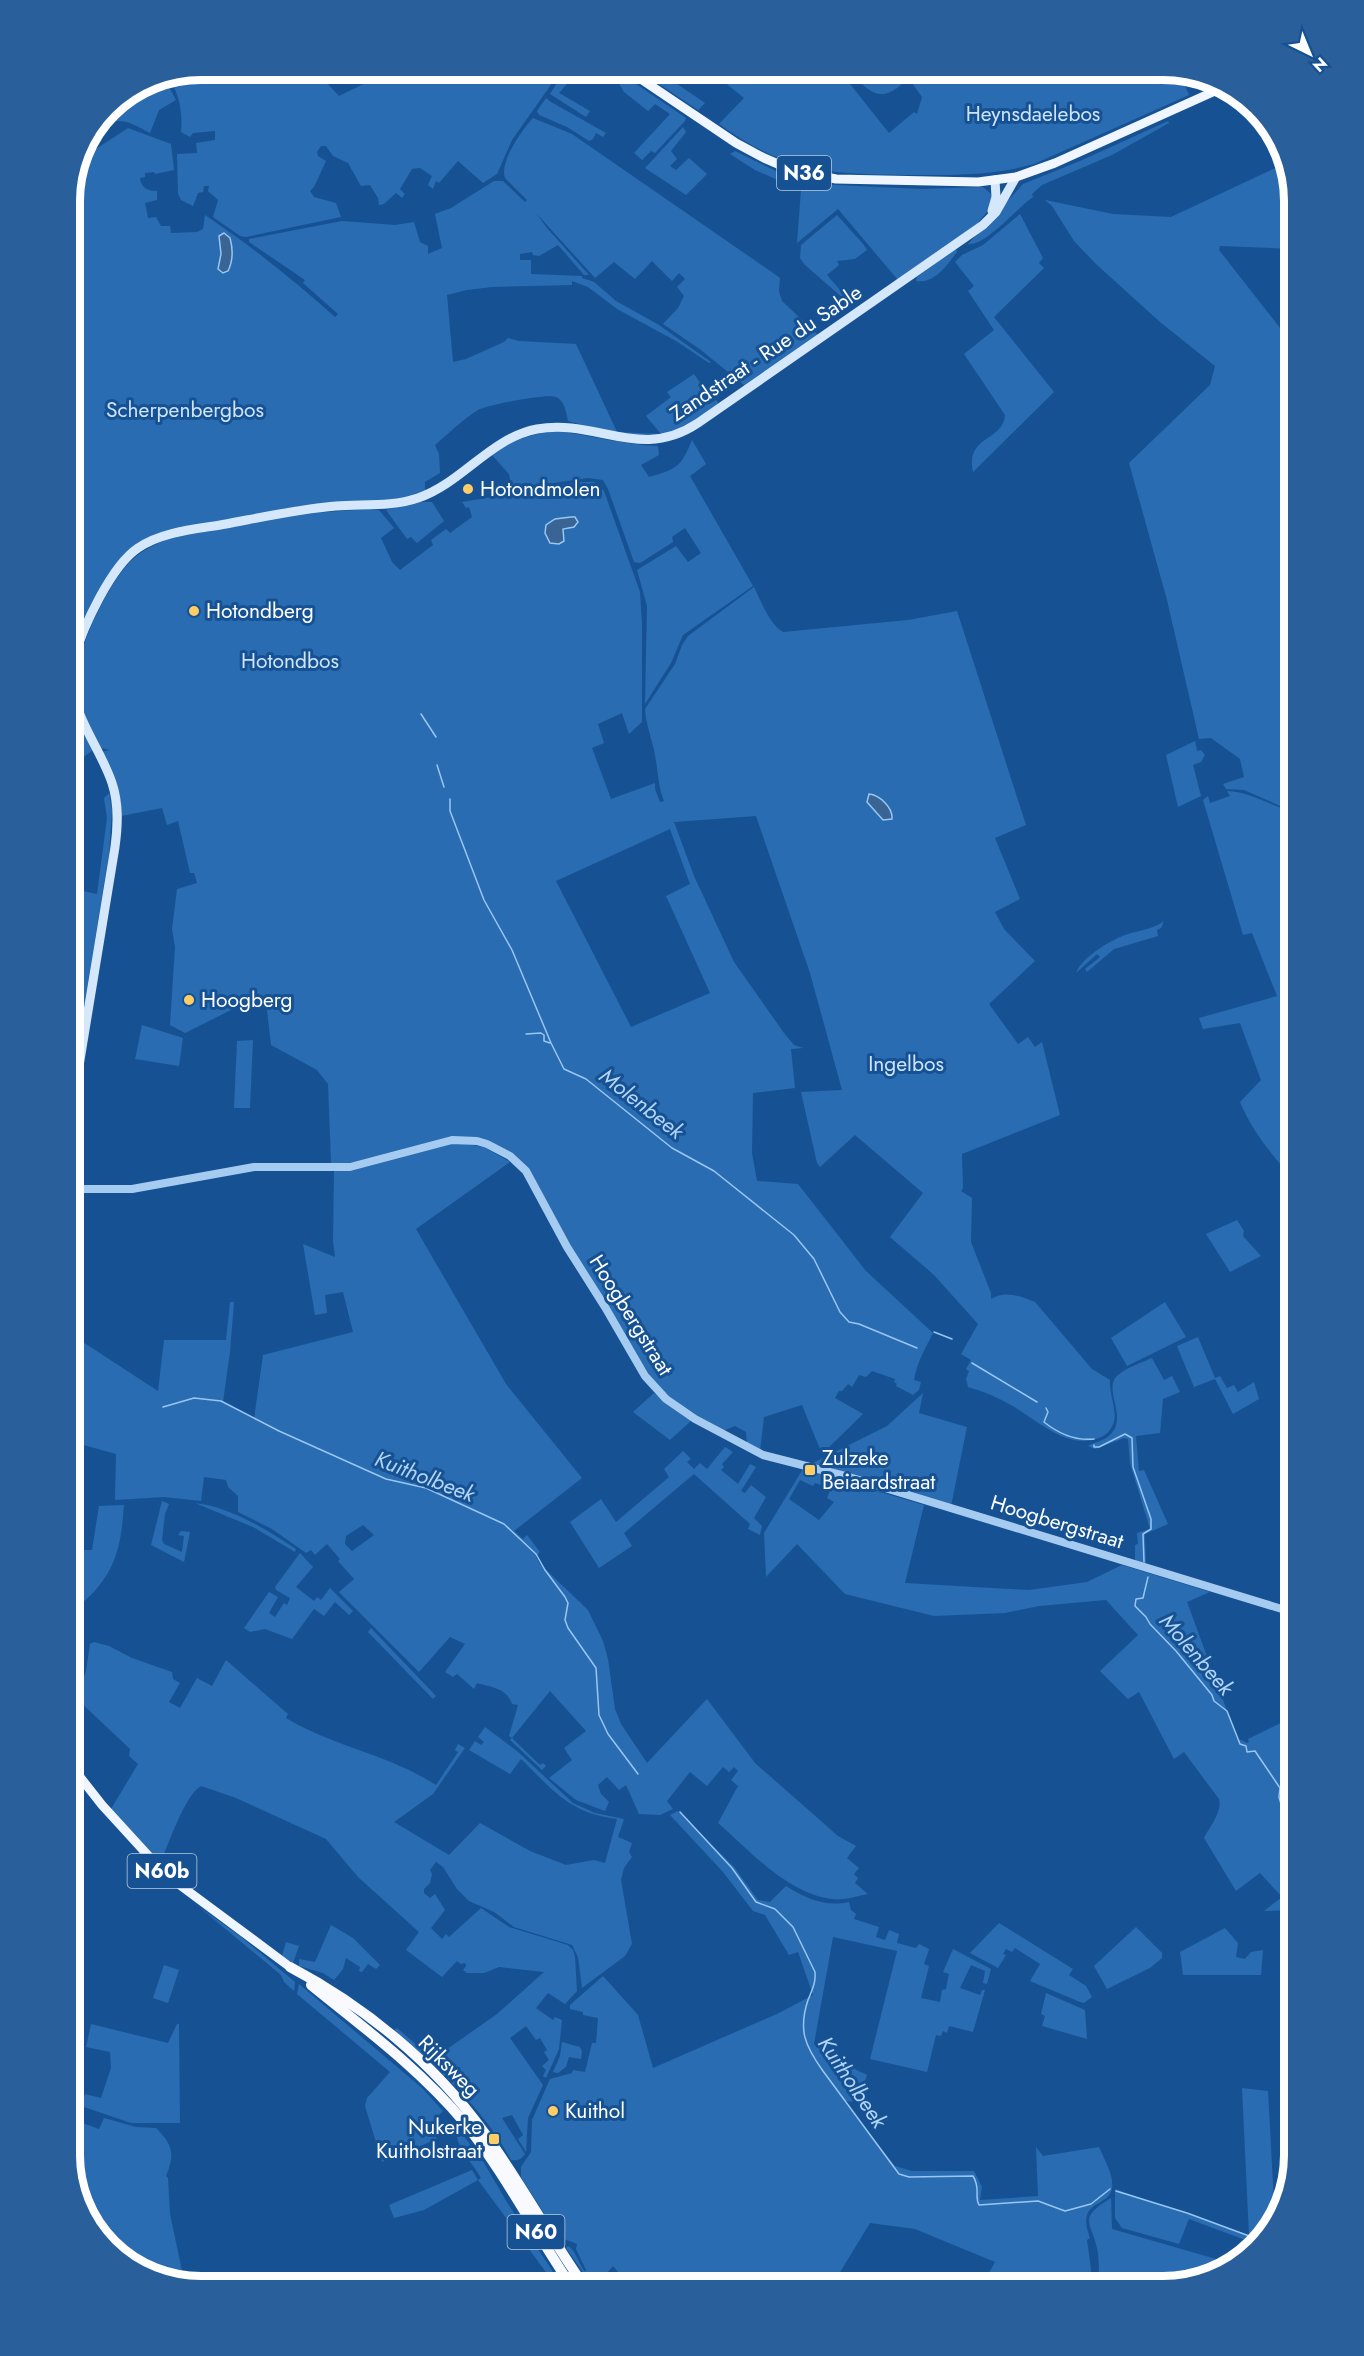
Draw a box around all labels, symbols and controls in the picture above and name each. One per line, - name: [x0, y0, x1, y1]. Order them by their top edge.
- north arrow: [1280, 24, 1340, 84]
- text: N: [1307, 52, 1332, 77]
- park label: Heynsdaelebos: [966, 99, 1100, 129]
- road number: N36: [777, 156, 831, 190]
- street label: Zandstraat - Rue du Sable: [664, 277, 868, 429]
- park label: Scherpenbergbos: [106, 395, 264, 425]
- place label: Hotondmolen: [480, 474, 601, 504]
- marker: Hotondmolen: [461, 482, 475, 496]
- place label: Hotondberg: [206, 596, 314, 626]
- marker: Hotondberg: [187, 604, 201, 618]
- park label: Hotondbos: [241, 646, 339, 676]
- place label: Hoogberg: [201, 985, 293, 1015]
- marker: Hoogberg: [182, 993, 196, 1007]
- park label: Ingelbos: [868, 1049, 944, 1079]
- water label: Molenbeek: [593, 1060, 692, 1147]
- street label: Hoogbergstraat: [582, 1249, 680, 1381]
- water label: Kuitholbeek: [370, 1442, 481, 1510]
- place label: Zulzeke Beiaardstraat: [822, 1443, 935, 1497]
- marker: Zulzeke Beiaardstraat: [803, 1463, 817, 1477]
- street label: Hoogbergstraat: [987, 1488, 1127, 1556]
- water label: Molenbeek: [1152, 1606, 1243, 1703]
- road number: N60b: [128, 1854, 196, 1888]
- street label: Rijksweg: [411, 2028, 487, 2104]
- water label: Kuitholbeek: [810, 2030, 896, 2136]
- place label: Kuithol: [565, 2096, 625, 2126]
- marker: Kuithol: [546, 2104, 560, 2118]
- place label: Nukerke Kuitholstraat: [376, 2112, 482, 2166]
- marker: Nukerke Kuitholstraat: [487, 2132, 501, 2146]
- road number: N60: [508, 2215, 564, 2249]

